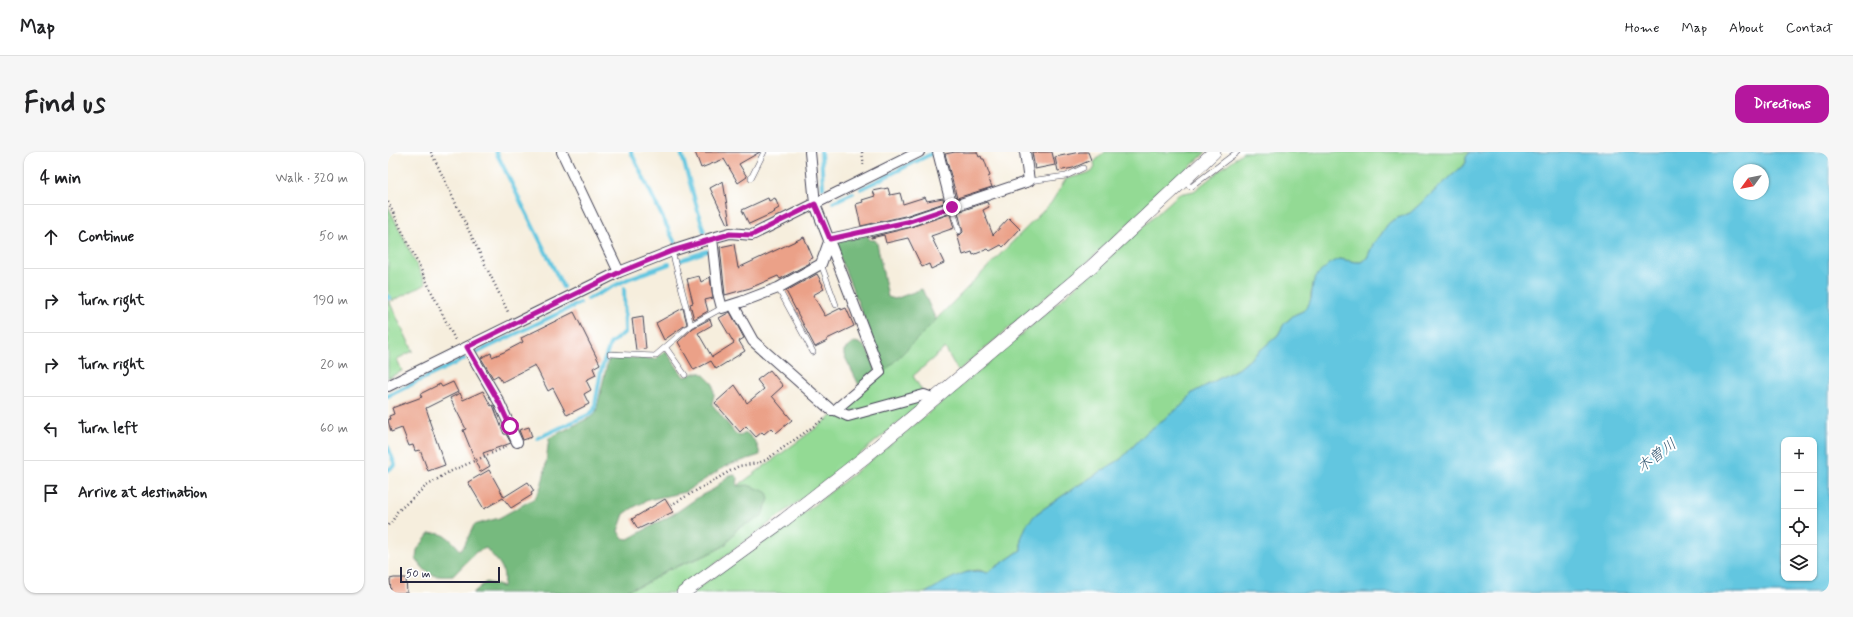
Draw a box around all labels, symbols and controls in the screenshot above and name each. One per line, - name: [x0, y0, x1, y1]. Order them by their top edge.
- text: Map: [20, 15, 55, 40]
- text: Home: [1625, 19, 1659, 37]
- text: Map: [1681, 19, 1707, 37]
- text: About: [1729, 19, 1764, 37]
- text: Contact: [1786, 19, 1833, 37]
- button: Directions: [1735, 85, 1829, 123]
- text: Find us: [24, 86, 105, 123]
- north arrow: [1733, 164, 1769, 200]
- text: 4 min: [40, 167, 81, 189]
- text: Walk · 320 m: [275, 170, 348, 187]
- route end: [943, 198, 961, 216]
- icon: ahead: [40, 226, 62, 248]
- text: Continue: [78, 227, 134, 247]
- text: 50 m: [319, 228, 348, 245]
- icon: right: [40, 290, 62, 312]
- text: Turn right: [78, 291, 145, 311]
- text: 190 m: [313, 292, 348, 309]
- icon: right: [40, 354, 62, 376]
- text: Turn right: [78, 355, 145, 375]
- text: 20 m: [320, 356, 348, 373]
- route start: [501, 417, 519, 435]
- icon: left: [40, 418, 62, 440]
- text: Turn left: [78, 419, 138, 439]
- text: 60 m: [320, 420, 348, 437]
- water label: 木曽川: [1633, 434, 1681, 478]
- map controls: [1781, 437, 1817, 581]
- button: +: [1781, 437, 1817, 473]
- button: −: [1781, 473, 1817, 509]
- icon: arrive: [40, 482, 62, 504]
- text: Arrive at destination: [78, 483, 207, 503]
- button: locate: [1781, 509, 1817, 545]
- button: layers: [1781, 545, 1817, 581]
- scale bar: [400, 565, 500, 584]
- text: 50 m: [406, 567, 431, 581]

